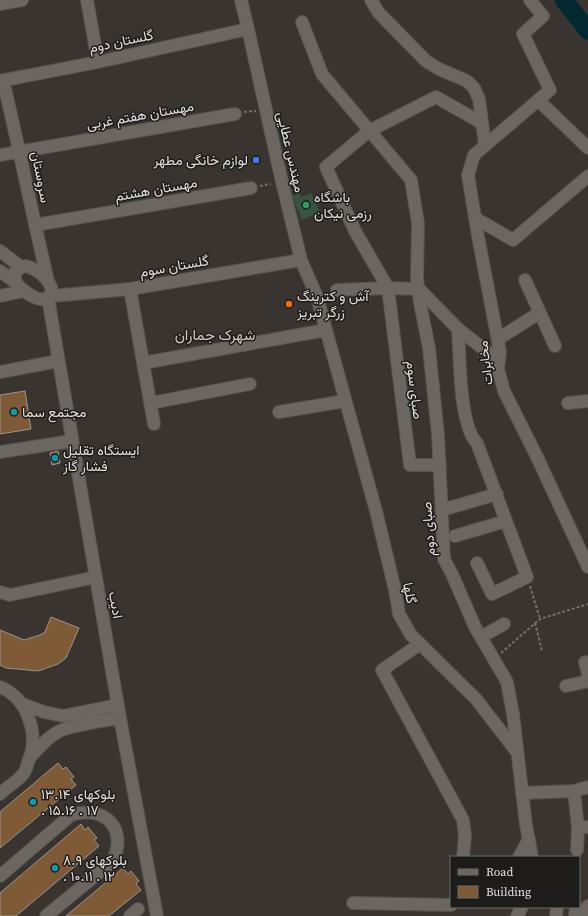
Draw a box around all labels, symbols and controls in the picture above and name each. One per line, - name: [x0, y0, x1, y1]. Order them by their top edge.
- street label: گلستان دوم: [87, 24, 155, 58]
- street label: مهستان هفتم غربی: [85, 96, 195, 134]
- street label: مهندس عطایی: [272, 110, 310, 194]
- street label: سروستان: [26, 150, 56, 204]
- place label: لوازم خانگی مطهر: [152, 150, 248, 170]
- marker: لوازم خانگی مطهر: [251, 155, 261, 165]
- street label: مهستان هشتم: [113, 172, 199, 206]
- place label: باشگاه رزمی نیکان: [314, 187, 372, 223]
- marker: باشگاه رزمی نیکان: [301, 200, 311, 210]
- street label: گلستان سوم: [138, 250, 210, 282]
- place label: آش و کترینگ زرگر تبریز: [296, 286, 370, 322]
- marker: آش و کترینگ زرگر تبریز: [284, 299, 294, 309]
- district label: شهرک جماران: [175, 324, 255, 345]
- street label: مخابرات: [472, 340, 498, 386]
- street label: صبای سوم: [401, 360, 429, 421]
- place label: مجتمع سما: [22, 402, 86, 423]
- marker: مجتمع سما: [9, 407, 19, 417]
- place label: ایستگاه تقلیل فشار گاز: [62, 440, 139, 476]
- marker: ایستگاه تقلیل فشار گاز: [50, 453, 60, 463]
- street label: صبای دوم: [416, 501, 440, 557]
- street label: گلها: [398, 581, 422, 605]
- street label: ادیب: [104, 590, 128, 620]
- place label: بلوکهای ۱۳.۱۴ . ۱۵.۱۶ . ۱۷: [41, 784, 115, 820]
- marker: بلوکهای ۱۳.۱۴ . ۱۵.۱۶ . ۱۷: [28, 797, 38, 807]
- place label: بلوکهای ۸.۹ . ۱۰.۱۱ . ۱۲: [63, 850, 127, 886]
- legend: [450, 856, 580, 908]
- marker: بلوکهای ۸.۹ . ۱۰.۱۱ . ۱۲: [50, 863, 60, 873]
- text: Road: [486, 864, 513, 880]
- text: Building: [486, 884, 531, 900]

